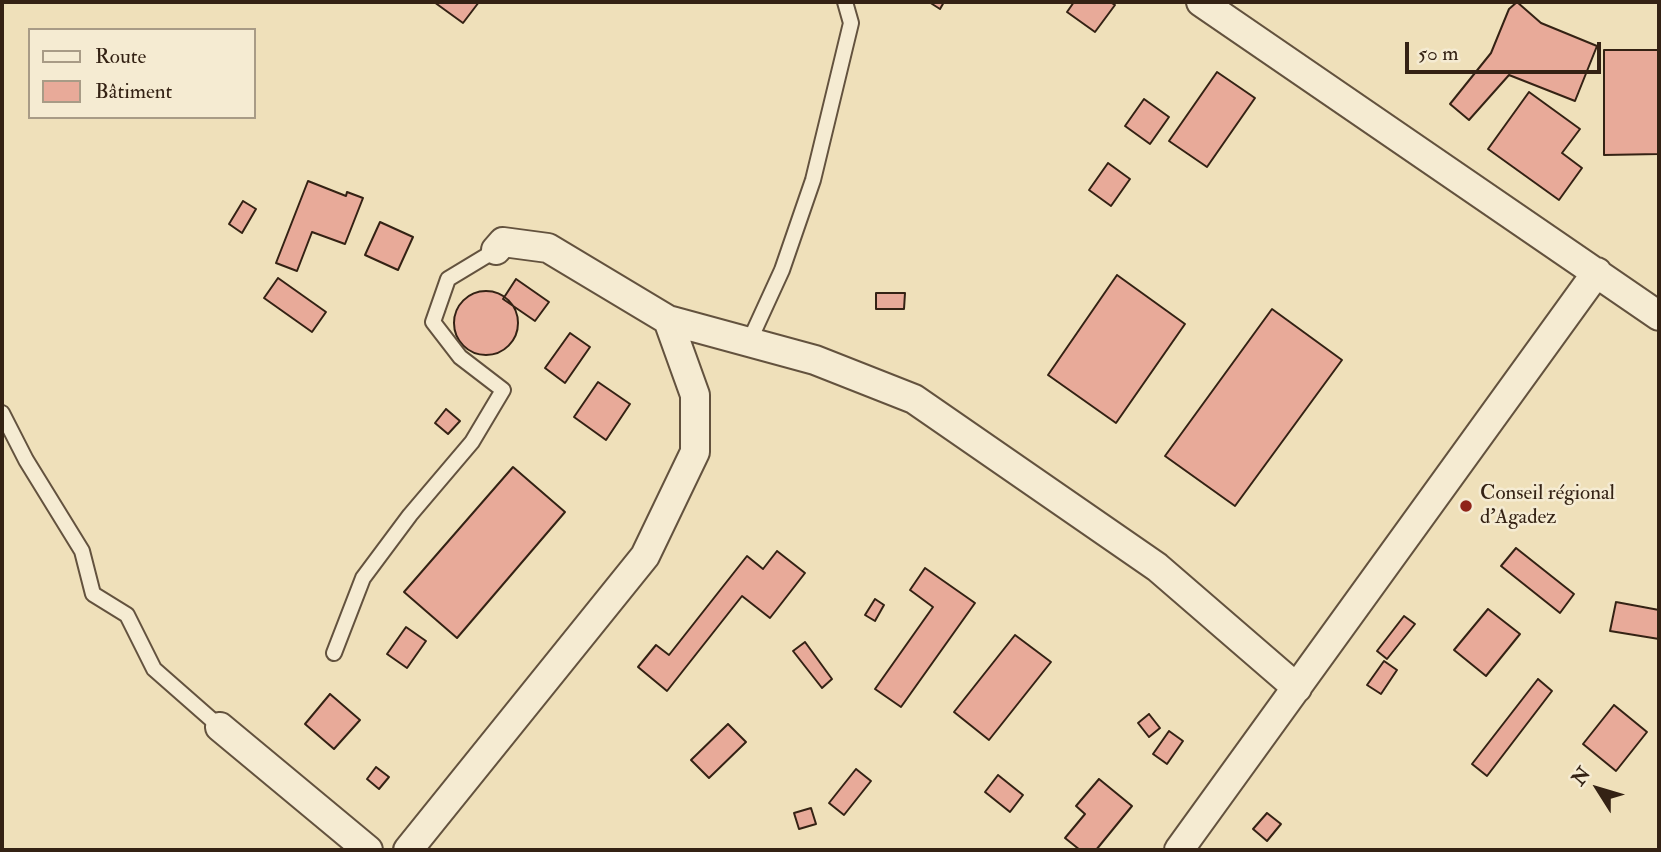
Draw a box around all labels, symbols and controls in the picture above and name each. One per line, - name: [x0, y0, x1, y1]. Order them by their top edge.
- legend: [28, 28, 256, 119]
- scale bar: [1409, 28, 1605, 72]
- text: 50 m: [1418, 40, 1459, 67]
- text: Route: [95, 43, 146, 70]
- text: Bâtiment: [95, 78, 172, 105]
- place label: Conseil régional d'Agadez: [1480, 481, 1615, 531]
- marker: Conseil régional d'Agadez: [1458, 498, 1474, 514]
- north arrow: [1563, 754, 1633, 824]
- text: N: [1567, 762, 1596, 790]

